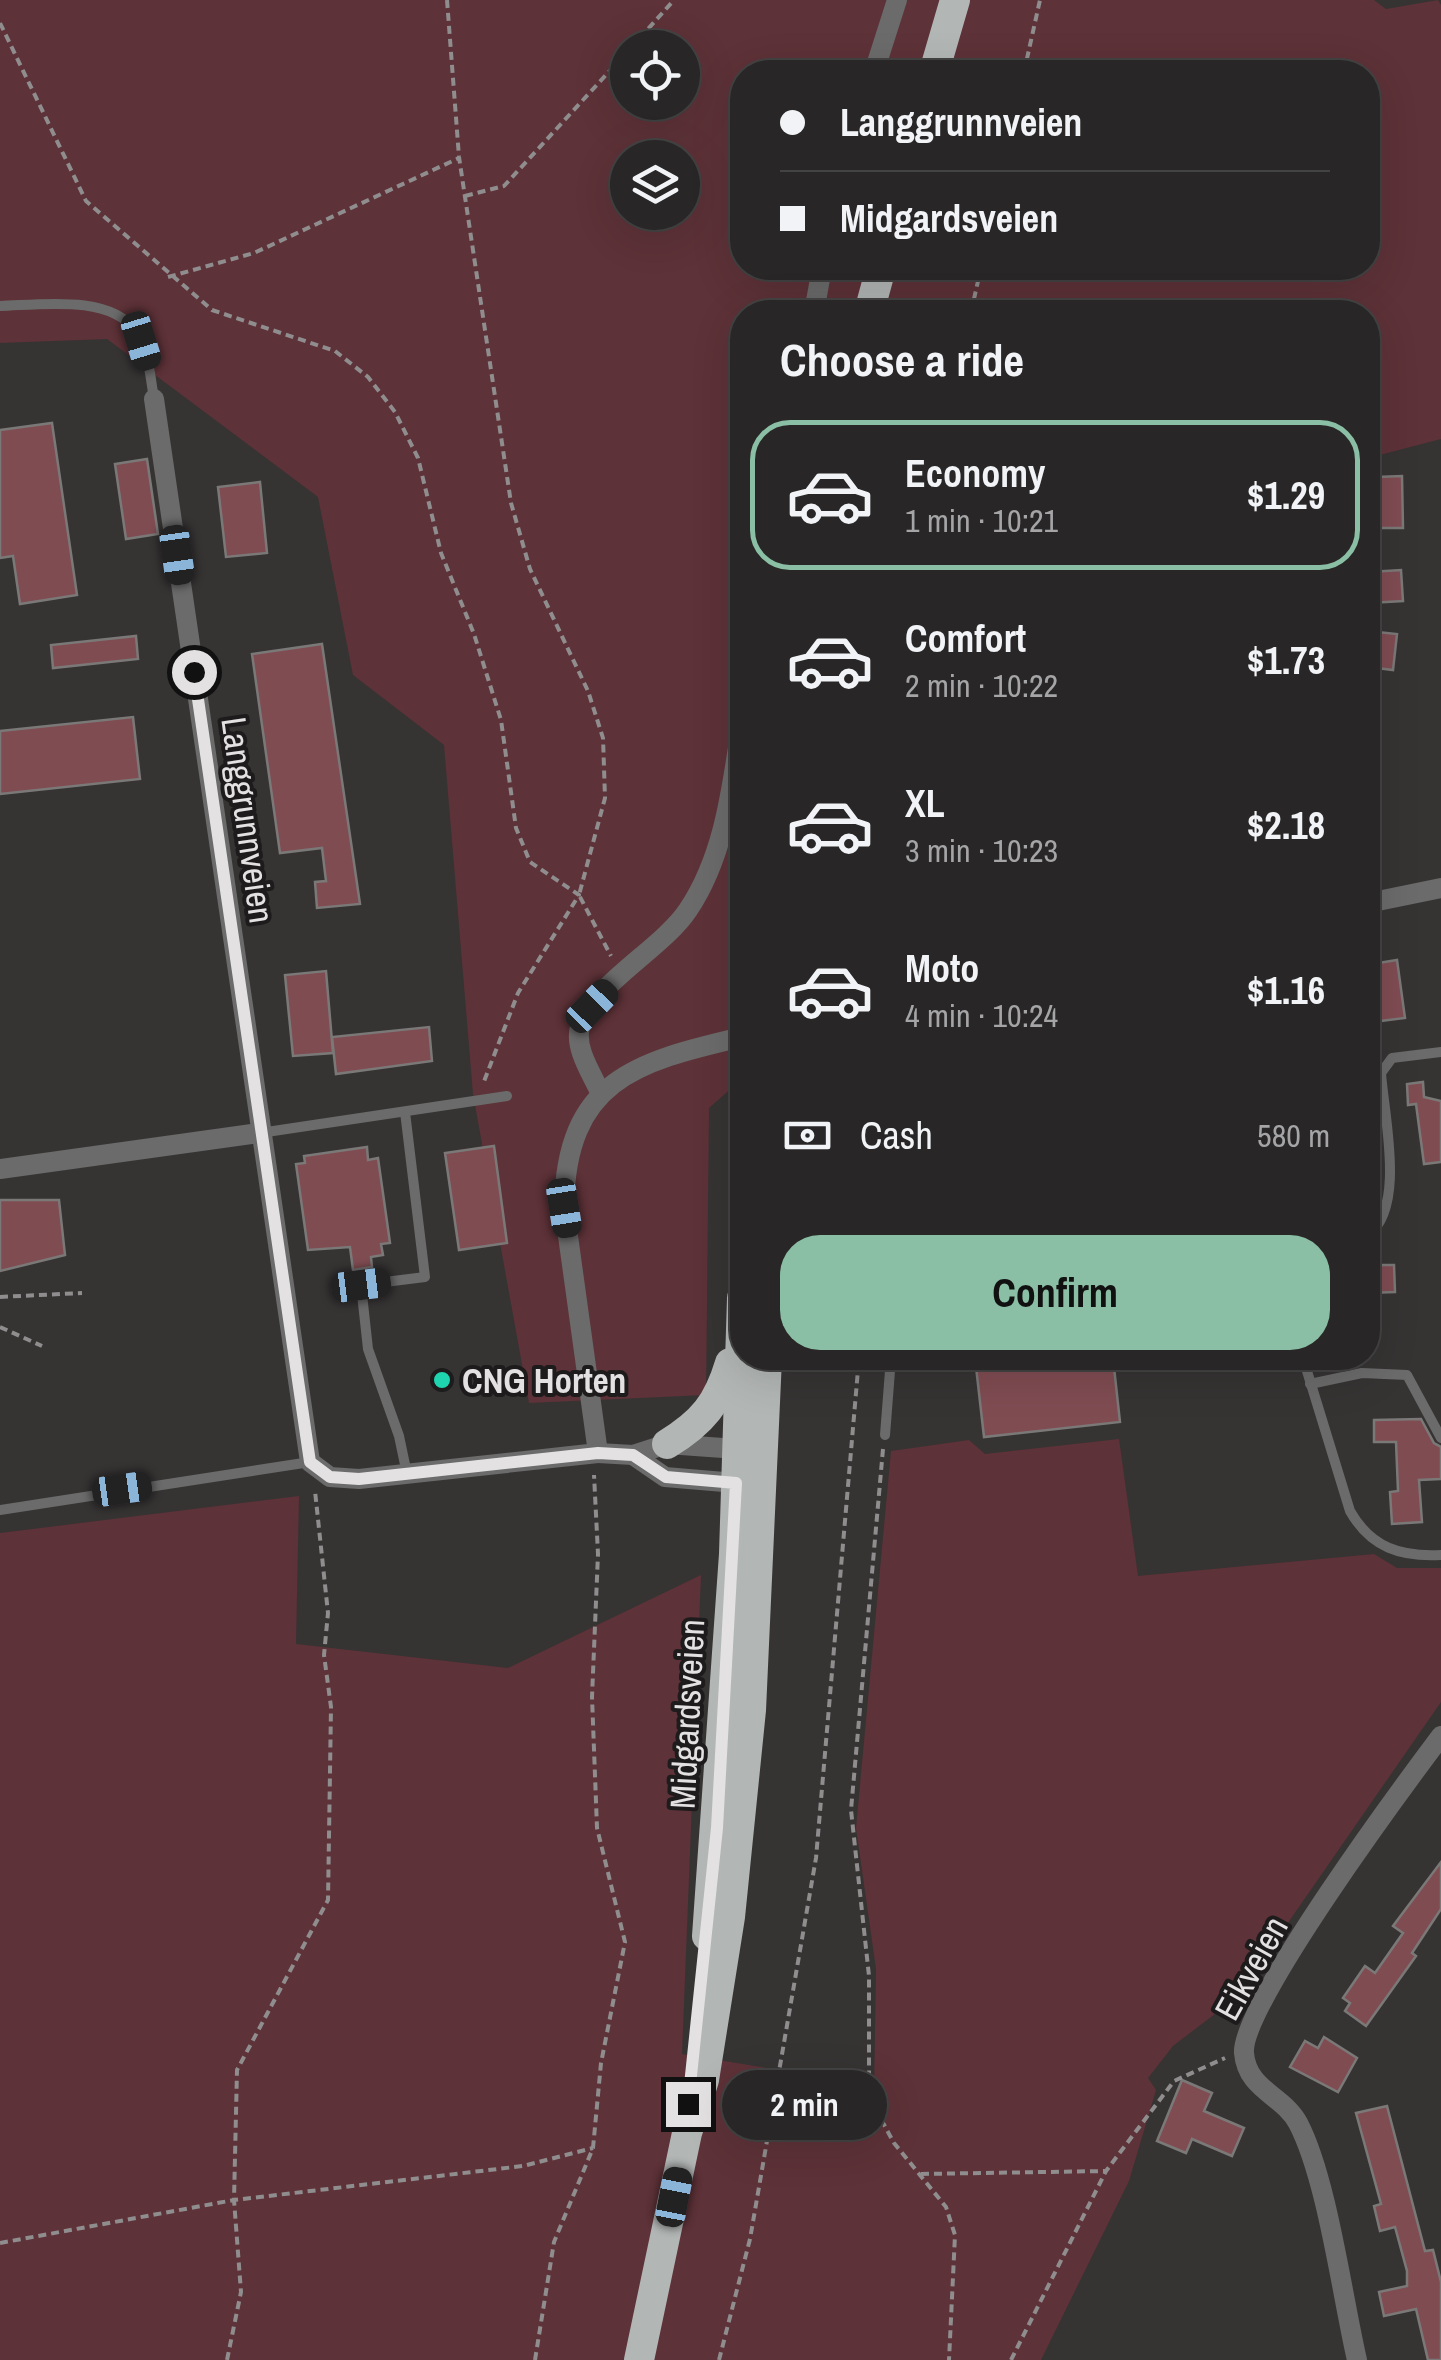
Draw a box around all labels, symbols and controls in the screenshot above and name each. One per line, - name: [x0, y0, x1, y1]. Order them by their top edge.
- map controls: [610, 30, 700, 230]
- button: locate: [610, 30, 700, 120]
- text: Langgrunnveien: [840, 97, 1082, 148]
- button: layers: [610, 140, 700, 230]
- text: Midgardsveien: [840, 193, 1058, 244]
- car: [118, 308, 164, 374]
- text: Choose a ride: [780, 329, 1024, 390]
- text: Economy: [905, 448, 1045, 499]
- icon: car: [785, 450, 875, 540]
- text: $1.29: [1247, 470, 1325, 521]
- text: 1 min · 10:21: [905, 499, 1058, 542]
- car: [158, 523, 196, 587]
- text: Comfort: [905, 613, 1026, 664]
- icon: car: [785, 615, 875, 705]
- text: $1.73: [1247, 635, 1325, 686]
- route start: [172, 650, 217, 695]
- text: 2 min · 10:22: [905, 664, 1058, 707]
- street label: Langgrunnveien: [210, 714, 286, 926]
- text: XL: [905, 778, 945, 829]
- icon: car: [785, 780, 875, 870]
- text: $2.18: [1247, 800, 1325, 851]
- text: 3 min · 10:23: [905, 829, 1058, 872]
- text: Moto: [905, 943, 979, 994]
- icon: car: [785, 945, 875, 1035]
- text: $1.16: [1247, 965, 1325, 1016]
- car: [560, 974, 624, 1038]
- text: 4 min · 10:24: [905, 994, 1058, 1037]
- icon: cash: [780, 1108, 835, 1163]
- text: Cash: [860, 1110, 933, 1161]
- text: 580 m: [1257, 1114, 1330, 1157]
- car: [544, 1176, 584, 1240]
- button: Confirm: [780, 1235, 1330, 1350]
- car: [329, 1266, 393, 1304]
- place label: CNG Horten: [462, 1357, 626, 1404]
- marker: CNG Horten: [431, 1369, 453, 1391]
- car: [90, 1470, 154, 1508]
- street label: Midgardsveien: [659, 1618, 715, 1810]
- street label: Eikveien: [1203, 1908, 1299, 2028]
- callout: 2 min: [723, 2069, 888, 2139]
- route end: [666, 2082, 711, 2127]
- text: 2 min: [770, 2083, 839, 2126]
- car: [654, 2165, 694, 2229]

